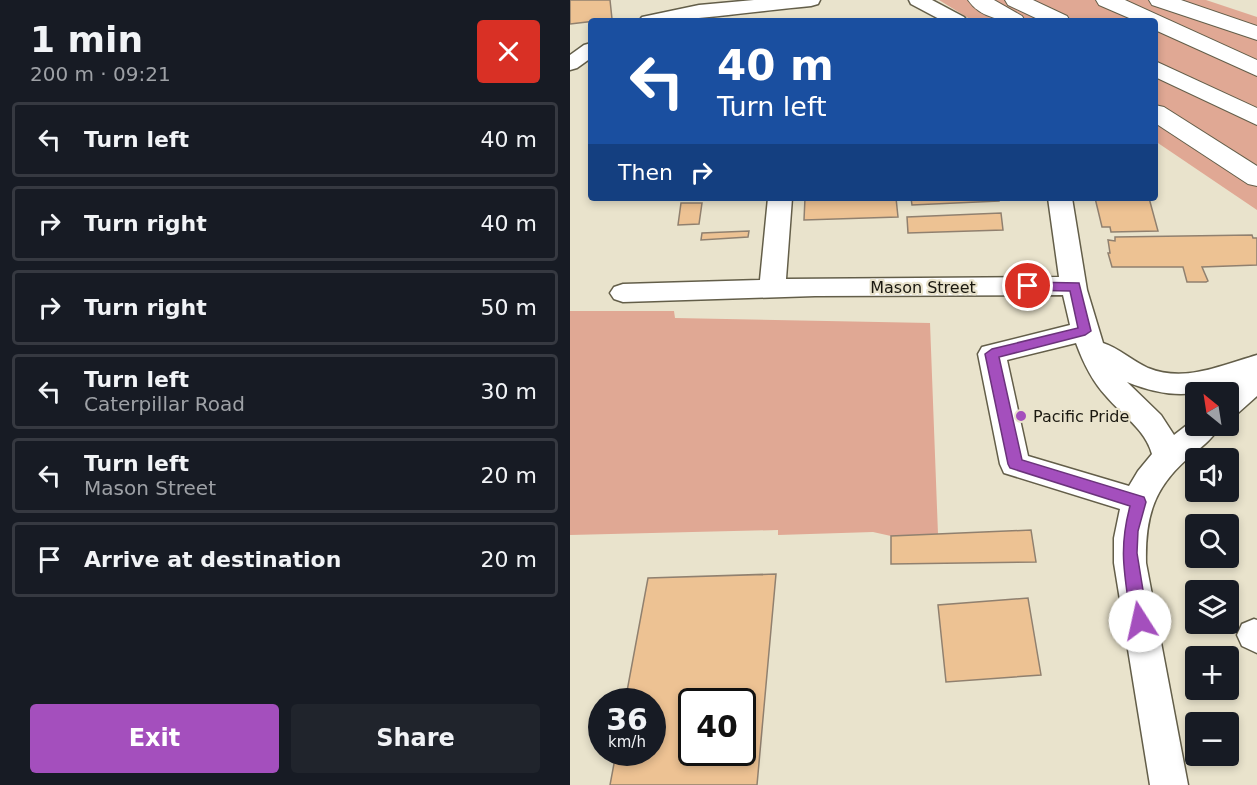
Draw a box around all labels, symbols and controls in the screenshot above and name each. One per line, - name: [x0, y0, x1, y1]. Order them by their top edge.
- text: 1 min: [30, 19, 143, 60]
- button: close: [477, 20, 540, 83]
- text: 40 m: [717, 41, 834, 90]
- icon: left: [618, 42, 696, 120]
- text: 200 m · 09:21: [30, 62, 171, 86]
- text: Turn left: [717, 91, 827, 122]
- icon: left: [33, 123, 66, 156]
- text: Turn left: [84, 127, 189, 152]
- text: 40 m: [481, 127, 537, 152]
- icon: right: [685, 156, 718, 189]
- text: Then: [618, 160, 673, 185]
- icon: right: [33, 207, 66, 240]
- text: Turn right: [84, 211, 207, 236]
- text: 40 m: [481, 211, 537, 236]
- pin: [1002, 260, 1053, 311]
- icon: arrive: [1011, 269, 1044, 302]
- street label: Mason Street: [870, 278, 976, 297]
- icon: right: [33, 291, 66, 324]
- text: Turn right: [84, 295, 207, 320]
- text: 50 m: [481, 295, 537, 320]
- text: Turn left: [84, 367, 189, 392]
- icon: left: [33, 375, 66, 408]
- text: 30 m: [481, 379, 537, 404]
- north arrow: [1185, 382, 1239, 436]
- map controls: [1185, 382, 1239, 766]
- text: Caterpillar Road: [84, 392, 245, 416]
- place label: Pacific Pride: [1033, 407, 1129, 426]
- marker: Pacific Pride: [1014, 409, 1028, 423]
- button: sound: [1185, 448, 1239, 502]
- text: Turn left: [84, 451, 189, 476]
- icon: left: [33, 459, 66, 492]
- text: 20 m: [481, 463, 537, 488]
- text: Mason Street: [84, 476, 216, 500]
- button: search: [1185, 514, 1239, 568]
- icon: arrive: [33, 543, 66, 576]
- text: Arrive at destination: [84, 547, 341, 572]
- text: 20 m: [481, 547, 537, 572]
- button: layers: [1185, 580, 1239, 634]
- position arrow: [1108, 589, 1172, 653]
- button: +: [1185, 646, 1239, 700]
- speed limit sign: 40: [678, 688, 756, 766]
- text: 36: [606, 702, 648, 737]
- button: Exit: [30, 704, 279, 773]
- button: Share: [291, 704, 540, 773]
- button: −: [1185, 712, 1239, 766]
- text: km/h: [608, 733, 646, 751]

